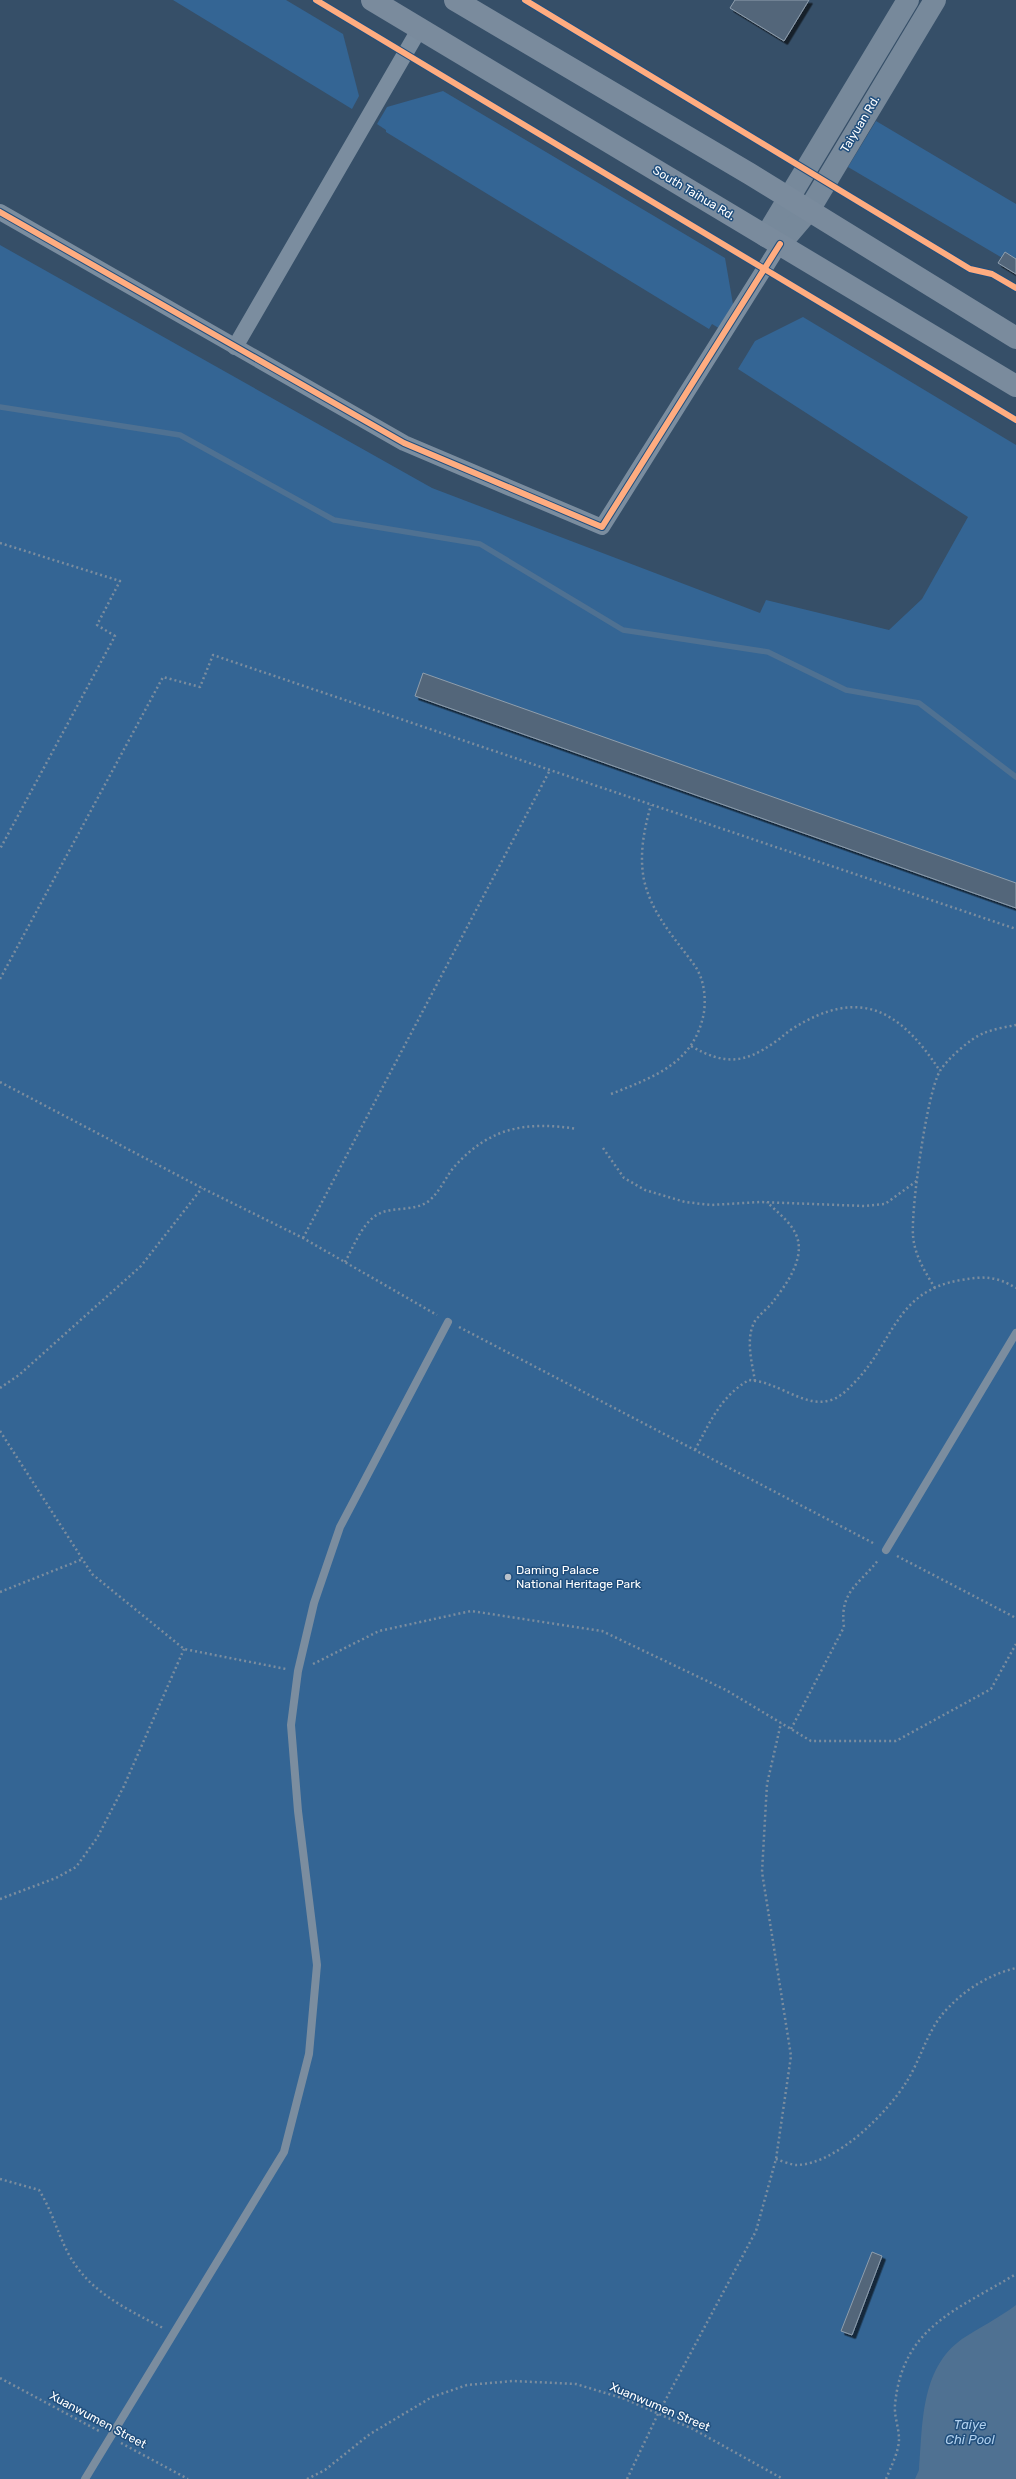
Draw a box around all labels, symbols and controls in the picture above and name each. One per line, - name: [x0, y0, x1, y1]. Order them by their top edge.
- street label: Taiyuan Rd.: [838, 93, 882, 155]
- street label: South Taihua Rd.: [650, 163, 738, 223]
- place label: Daming Palace National Heritage Park: [516, 1563, 642, 1591]
- marker: Daming Palace National Heritage Park: [503, 1572, 513, 1582]
- street label: Xuanwumen Street: [608, 2380, 713, 2435]
- street label: Xuanwumen Street: [47, 2389, 149, 2452]
- water label: Taiye Chi Pool: [945, 2417, 996, 2447]

